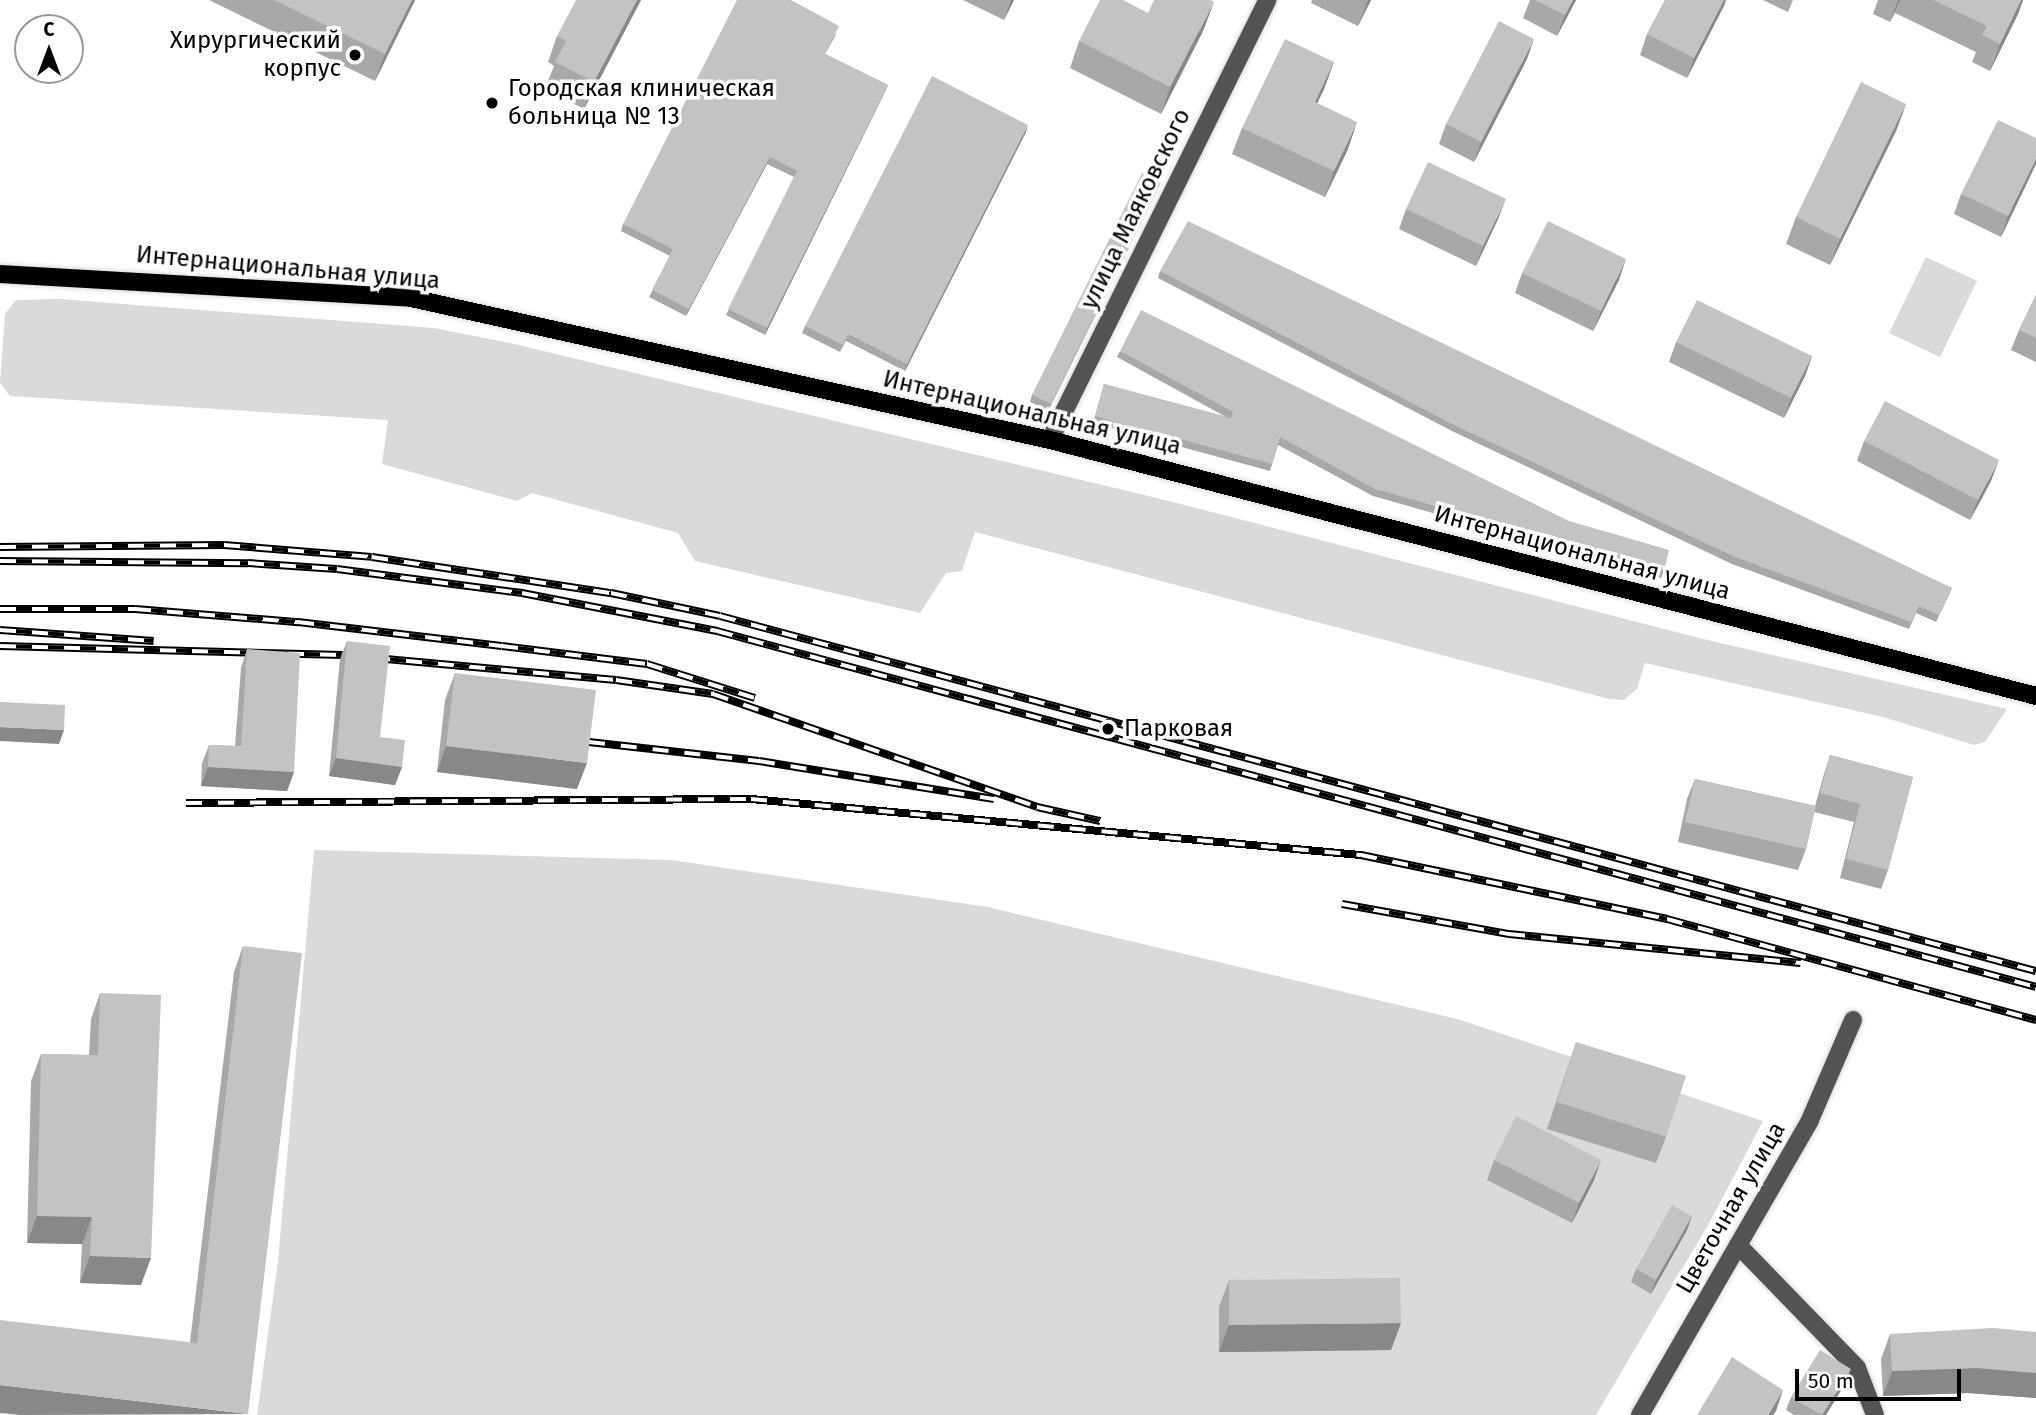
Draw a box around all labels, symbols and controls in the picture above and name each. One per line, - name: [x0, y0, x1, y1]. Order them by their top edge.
- north arrow: [14, 14, 84, 84]
- text: С: [44, 18, 54, 41]
- place label: Хирургический корпус: [170, 27, 341, 83]
- marker: Хирургический корпус: [347, 47, 363, 63]
- place label: Городская клиническая больница № 13: [508, 75, 775, 131]
- marker: Городская клиническая больница № 13: [482, 93, 502, 113]
- street label: улица Маяковского: [1075, 104, 1197, 314]
- street label: Интернациональная улица: [135, 240, 441, 296]
- street label: Интернациональная улица: [880, 365, 1184, 461]
- street label: Интернациональная улица: [1431, 500, 1733, 606]
- place label: Парковая: [1124, 715, 1233, 743]
- marker: Парковая: [1098, 719, 1118, 739]
- street label: Цветочная улица: [1670, 1117, 1792, 1299]
- scale bar: [1798, 1356, 1964, 1400]
- text: 50 m: [1808, 1368, 1854, 1394]

